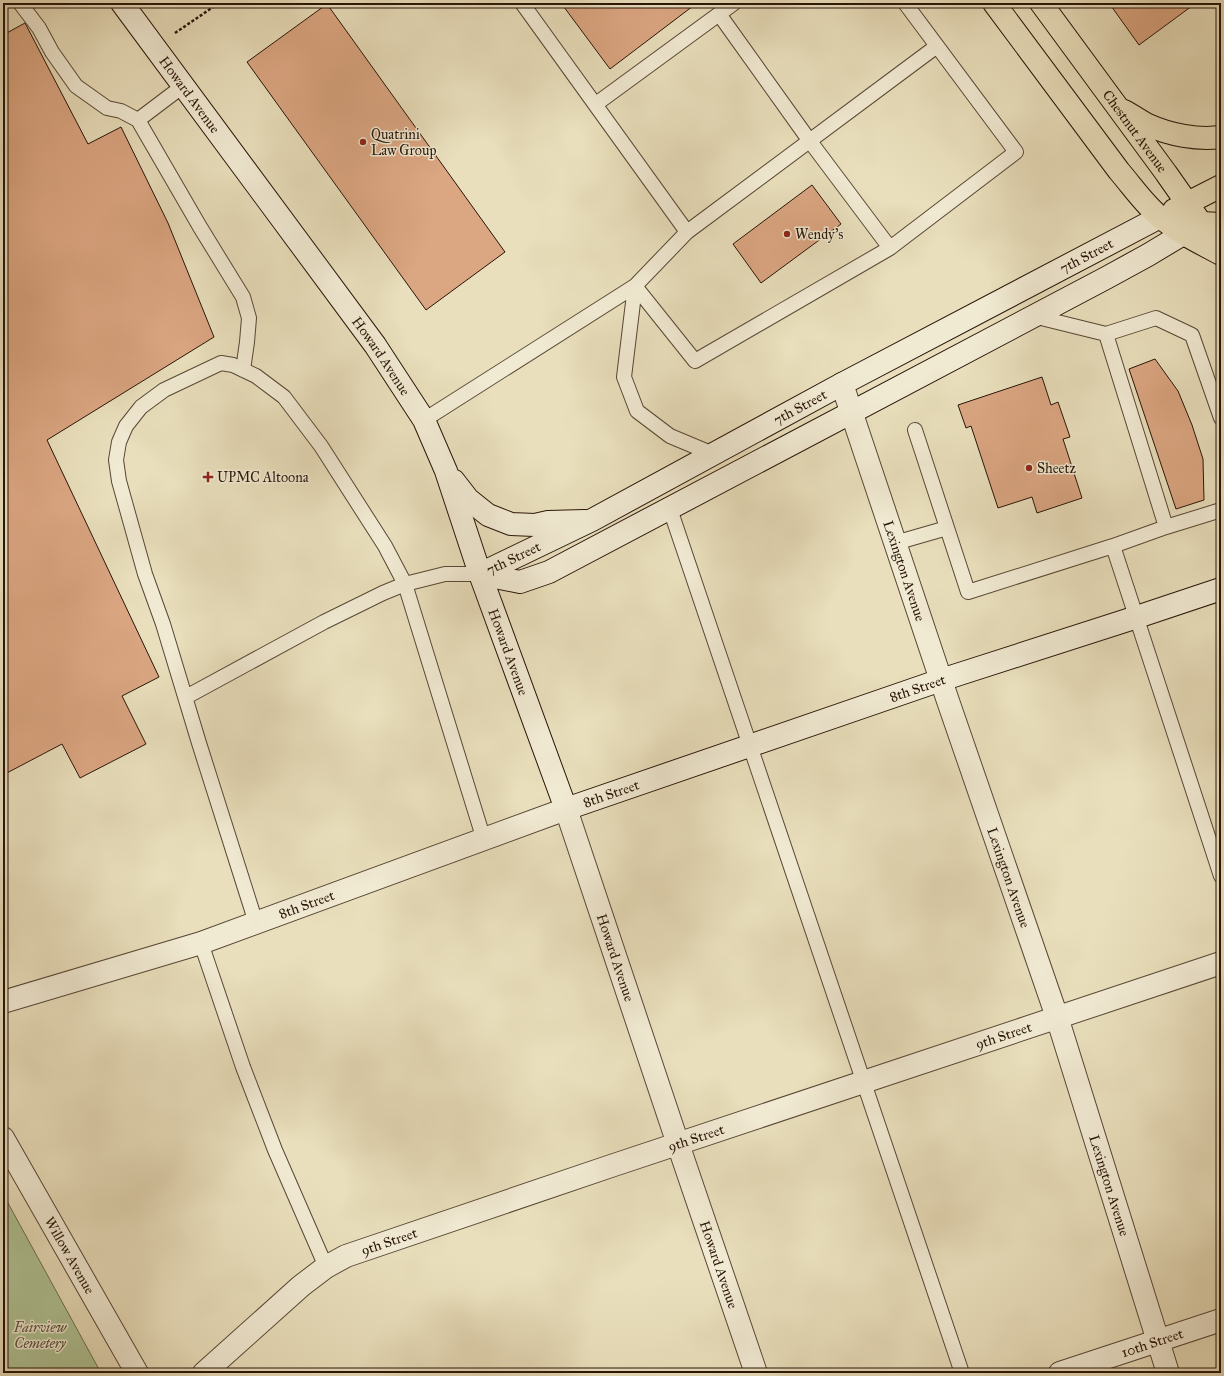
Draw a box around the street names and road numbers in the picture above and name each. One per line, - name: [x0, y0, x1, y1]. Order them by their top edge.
- street label: Howard Avenue: [155, 53, 224, 137]
- street label: Chestnut Avenue: [1099, 87, 1171, 176]
- street label: 7th Street: [1057, 235, 1116, 277]
- street label: Howard Avenue: [348, 314, 414, 399]
- street label: 7th Street: [771, 386, 830, 429]
- street label: Lexington Avenue: [879, 518, 929, 624]
- street label: 7th Street: [484, 538, 543, 579]
- street label: Howard Avenue: [484, 606, 532, 698]
- street label: 8th Street: [887, 671, 948, 706]
- street label: 8th Street: [581, 776, 642, 811]
- street label: Lexington Avenue: [983, 825, 1034, 930]
- street label: 8th Street: [277, 887, 337, 923]
- street label: Howard Avenue: [593, 912, 638, 1004]
- street label: 9th Street: [973, 1019, 1034, 1053]
- street label: 9th Street: [666, 1121, 726, 1155]
- street label: Lexington Avenue: [1085, 1133, 1133, 1238]
- street label: Willow Avenue: [41, 1214, 98, 1297]
- street label: Howard Avenue: [696, 1219, 741, 1311]
- street label: 9th Street: [359, 1224, 420, 1259]
- street label: 10th Street: [1119, 1325, 1185, 1361]

